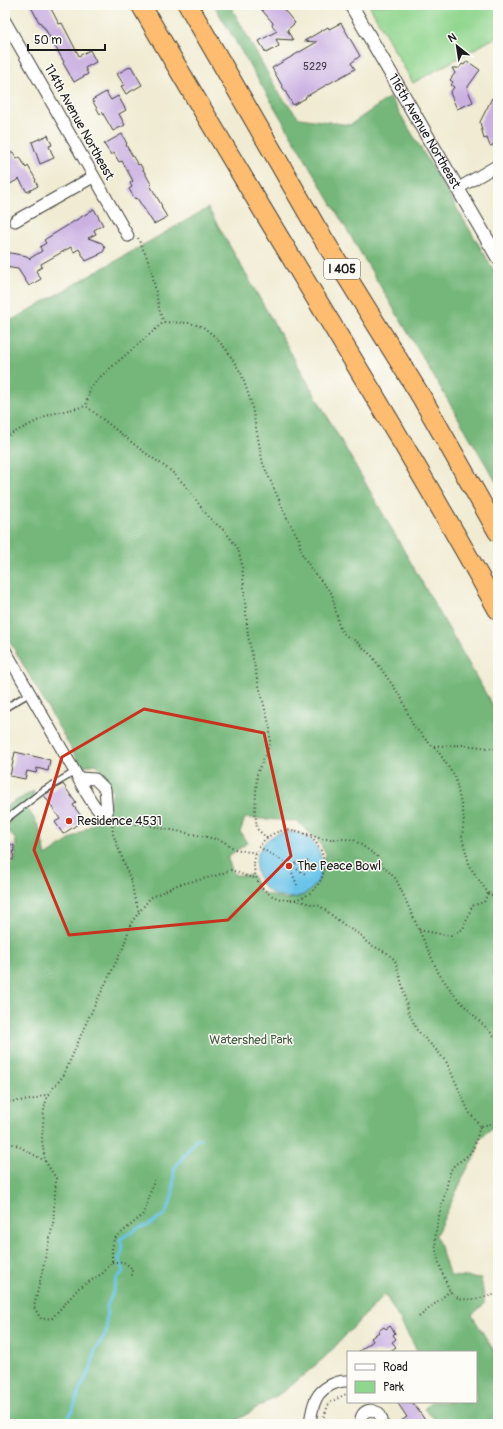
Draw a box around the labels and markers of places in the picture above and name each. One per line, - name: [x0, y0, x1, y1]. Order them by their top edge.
- place label: Residence 4531: [77, 813, 162, 829]
- marker: Residence 4531: [64, 816, 74, 826]
- place label: The Peace Bowl: [297, 858, 381, 874]
- marker: The Peace Bowl: [284, 861, 294, 871]

